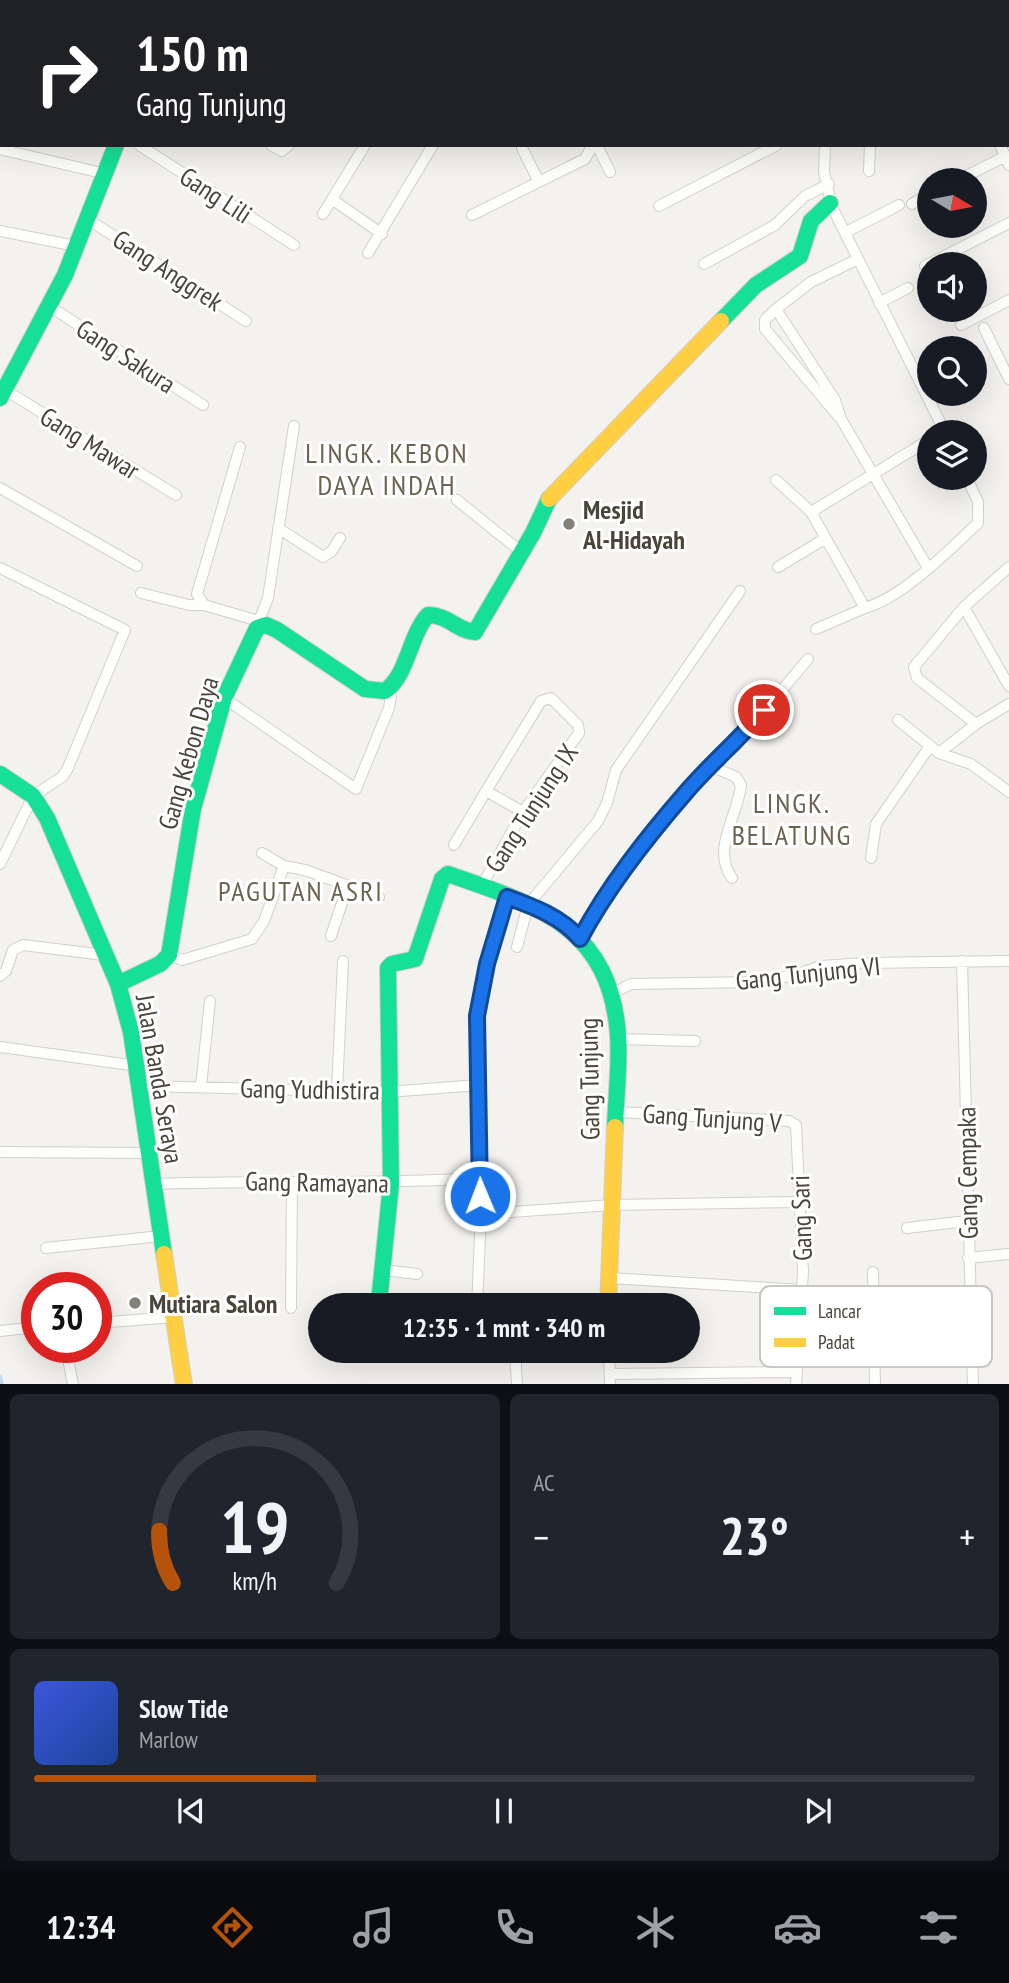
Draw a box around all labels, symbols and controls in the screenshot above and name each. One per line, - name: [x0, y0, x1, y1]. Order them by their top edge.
- text: 150 m: [136, 21, 249, 85]
- icon: right: [21, 28, 112, 119]
- text: Gang Tunjung: [136, 83, 287, 125]
- street label: Gang Lili: [174, 160, 258, 230]
- north arrow: [917, 168, 987, 238]
- map controls: [917, 168, 987, 490]
- street label: Gang Anggrek: [107, 222, 229, 318]
- button: sound: [917, 252, 987, 322]
- street label: Gang Sakura: [70, 312, 182, 400]
- button: search: [917, 336, 987, 406]
- street label: Gang Mawar: [34, 400, 146, 486]
- button: layers: [917, 420, 987, 490]
- district label: LINGK. KEBON DAYA INDAH: [305, 434, 469, 503]
- place label: Mesjid Al-Hidayah: [582, 493, 685, 556]
- marker: Mesjid Al-Hidayah: [561, 516, 577, 532]
- street label: Gang Kebon Daya: [150, 673, 226, 833]
- pin: [734, 680, 794, 740]
- icon: arrive: [745, 691, 783, 729]
- street label: Gang Tunjung IX: [477, 737, 585, 879]
- district label: LINGK. BELATUNG: [732, 784, 852, 853]
- district label: PAGUTAN ASRI: [218, 872, 384, 909]
- street label: Gang Tunjung VI: [734, 949, 882, 997]
- street label: Jalan Banda Seraya: [129, 991, 191, 1166]
- street label: Gang Tunjung: [571, 1018, 607, 1140]
- street label: Gang Yudhistira: [240, 1071, 380, 1107]
- street label: Gang Tunjung V: [641, 1097, 784, 1139]
- street label: Gang Cempaka: [949, 1107, 985, 1239]
- position arrow: [443, 1159, 517, 1233]
- street label: Gang Ramayana: [245, 1164, 389, 1200]
- street label: Gang Sari: [783, 1175, 819, 1261]
- speed limit sign: 30: [21, 1272, 112, 1363]
- legend: [760, 1286, 992, 1367]
- place label: Mutiara Salon: [149, 1287, 277, 1320]
- marker: Mutiara Salon: [127, 1295, 143, 1311]
- text: Lancar: [818, 1299, 862, 1323]
- text: 12:35 · 1 mnt · 340 m: [403, 1311, 605, 1344]
- text: Padat: [818, 1330, 855, 1354]
- text: AC: [534, 1468, 554, 1497]
- text: 19: [220, 1479, 290, 1573]
- text: 23°: [720, 1502, 789, 1569]
- text: −: [534, 1512, 549, 1561]
- text: +: [959, 1512, 975, 1561]
- text: km/h: [233, 1564, 277, 1596]
- text: Slow Tide: [139, 1692, 229, 1725]
- text: Marlow: [139, 1725, 198, 1754]
- icon: previous: [172, 1792, 210, 1830]
- icon: pause: [485, 1792, 523, 1830]
- icon: next: [799, 1792, 837, 1830]
- icon: directions: [208, 1903, 257, 1952]
- icon: music: [349, 1903, 398, 1952]
- icon: phone: [490, 1903, 539, 1952]
- icon: climate: [631, 1903, 680, 1952]
- icon: car: [773, 1903, 822, 1952]
- icon: filters: [914, 1903, 963, 1952]
- text: 12:34: [46, 1906, 115, 1948]

